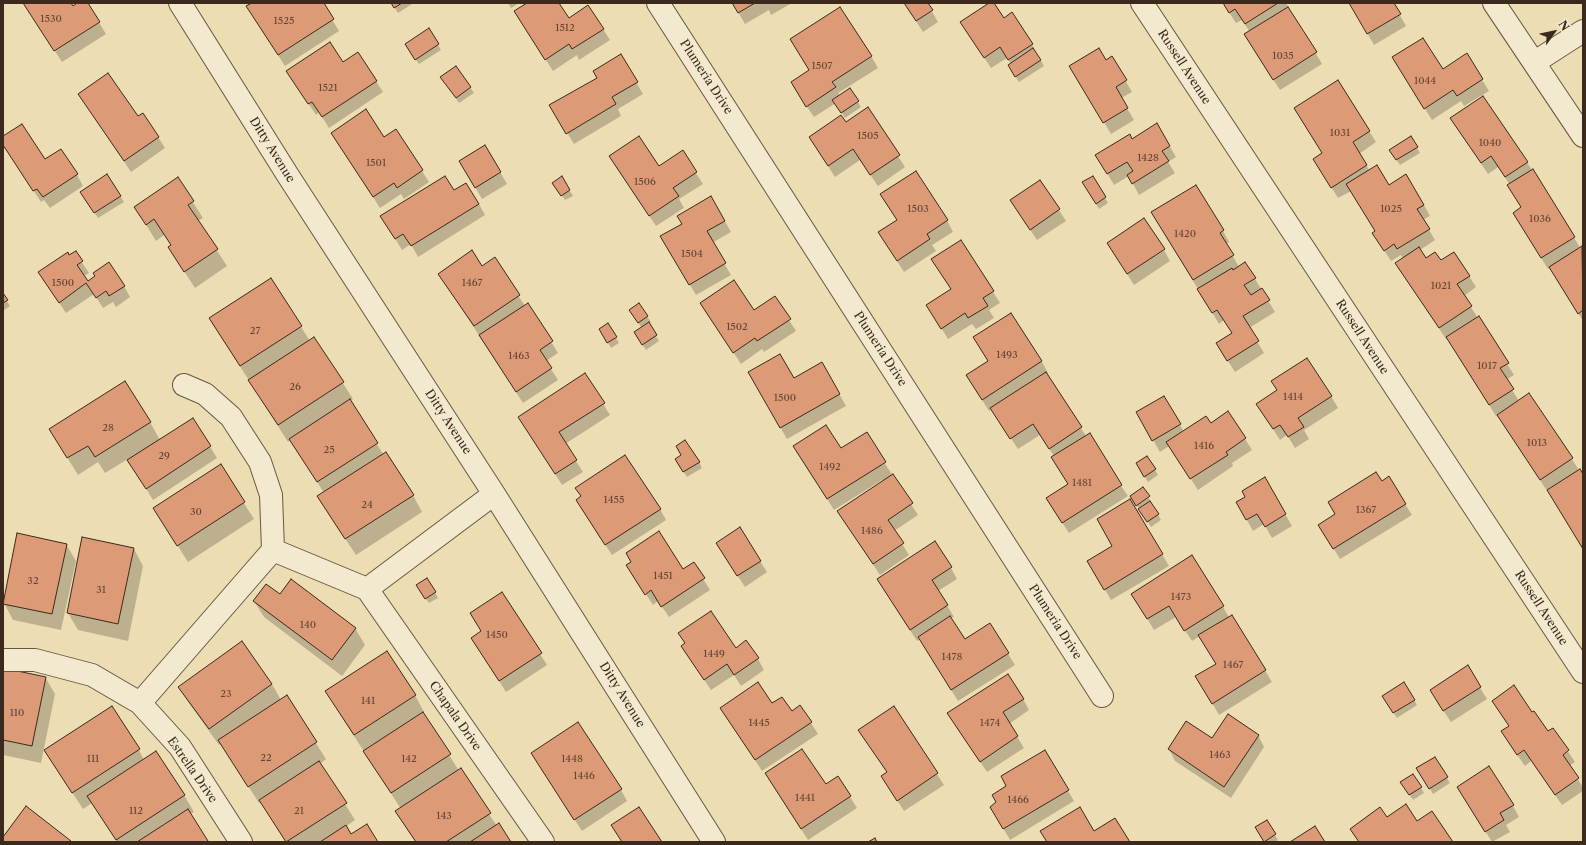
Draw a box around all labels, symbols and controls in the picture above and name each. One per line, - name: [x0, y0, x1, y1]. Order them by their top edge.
- north arrow: [1534, 12, 1574, 52]
- house number: 1530: [40, 13, 62, 25]
- house number: 1525: [274, 15, 294, 27]
- text: N: [1556, 18, 1573, 33]
- house number: 1512: [555, 22, 575, 34]
- street label: Russell Avenue: [1154, 27, 1214, 107]
- street label: Plumeria Drive: [676, 37, 736, 117]
- house number: 1035: [1272, 50, 1294, 62]
- house number: 1507: [812, 60, 832, 72]
- house number: 1044: [1414, 75, 1436, 87]
- house number: 1521: [318, 82, 338, 94]
- street label: Ditty Avenue: [246, 115, 298, 185]
- house number: 1031: [1330, 127, 1350, 139]
- house number: 1505: [857, 130, 879, 142]
- house number: 1040: [1479, 137, 1501, 149]
- house number: 1428: [1137, 152, 1159, 164]
- house number: 1501: [366, 157, 386, 169]
- house number: 1506: [634, 176, 656, 188]
- house number: 1503: [907, 203, 929, 215]
- house number: 1025: [1380, 203, 1402, 215]
- house number: 1036: [1529, 213, 1551, 225]
- house number: 1420: [1174, 228, 1196, 240]
- house number: 1504: [681, 248, 703, 260]
- house number: 1500: [52, 277, 74, 289]
- house number: 1467: [462, 277, 482, 289]
- house number: 1021: [1431, 280, 1451, 292]
- street label: Russell Avenue: [1332, 297, 1392, 377]
- street label: Plumeria Drive: [850, 309, 910, 389]
- house number: 1502: [726, 321, 748, 333]
- house number: 27: [250, 325, 260, 337]
- house number: 1493: [996, 349, 1018, 361]
- house number: 1463: [508, 350, 530, 362]
- house number: 1017: [1477, 360, 1497, 372]
- house number: 26: [289, 381, 301, 393]
- street label: Ditty Avenue: [422, 387, 474, 457]
- house number: 1414: [1283, 391, 1303, 403]
- house number: 1500: [774, 392, 796, 404]
- house number: 28: [102, 422, 114, 434]
- house number: 1013: [1527, 437, 1547, 449]
- house number: 1416: [1194, 440, 1214, 452]
- house number: 25: [323, 444, 335, 456]
- house number: 29: [158, 450, 170, 462]
- house number: 1492: [819, 461, 841, 473]
- house number: 1481: [1072, 477, 1092, 489]
- house number: 1455: [604, 494, 624, 506]
- house number: 24: [361, 499, 373, 511]
- house number: 1367: [1356, 504, 1376, 516]
- house number: 30: [190, 506, 202, 518]
- house number: 1486: [861, 525, 883, 537]
- street label: Russell Avenue: [1511, 568, 1571, 648]
- house number: 1451: [653, 570, 673, 582]
- house number: 32: [27, 575, 39, 587]
- street label: Plumeria Drive: [1025, 582, 1085, 662]
- house number: 31: [96, 584, 106, 596]
- house number: 1473: [1171, 591, 1191, 603]
- house number: 140: [300, 619, 316, 631]
- house number: 1450: [486, 629, 508, 641]
- house number: 1449: [703, 648, 725, 660]
- house number: 1478: [942, 651, 962, 663]
- house number: 1467: [1223, 659, 1243, 671]
- street label: Ditty Avenue: [596, 660, 648, 730]
- street label: Chapala Drive: [426, 679, 484, 753]
- house number: 23: [220, 688, 232, 700]
- house number: 141: [361, 695, 375, 707]
- house number: 110: [10, 707, 24, 719]
- house number: 1445: [748, 717, 770, 729]
- house number: 1474: [980, 717, 1000, 729]
- street label: Estrella Drive: [164, 734, 220, 806]
- house number: 1463: [1209, 749, 1231, 761]
- house number: 22: [260, 752, 272, 764]
- house number: 111: [87, 753, 99, 765]
- house number: 142: [401, 753, 417, 765]
- house number: 1448: [561, 753, 583, 765]
- house number: 1446: [573, 770, 595, 782]
- house number: 1441: [795, 792, 815, 804]
- house number: 1466: [1007, 794, 1029, 806]
- house number: 112: [129, 805, 143, 817]
- house number: 21: [294, 805, 304, 817]
- house number: 143: [436, 810, 452, 822]

